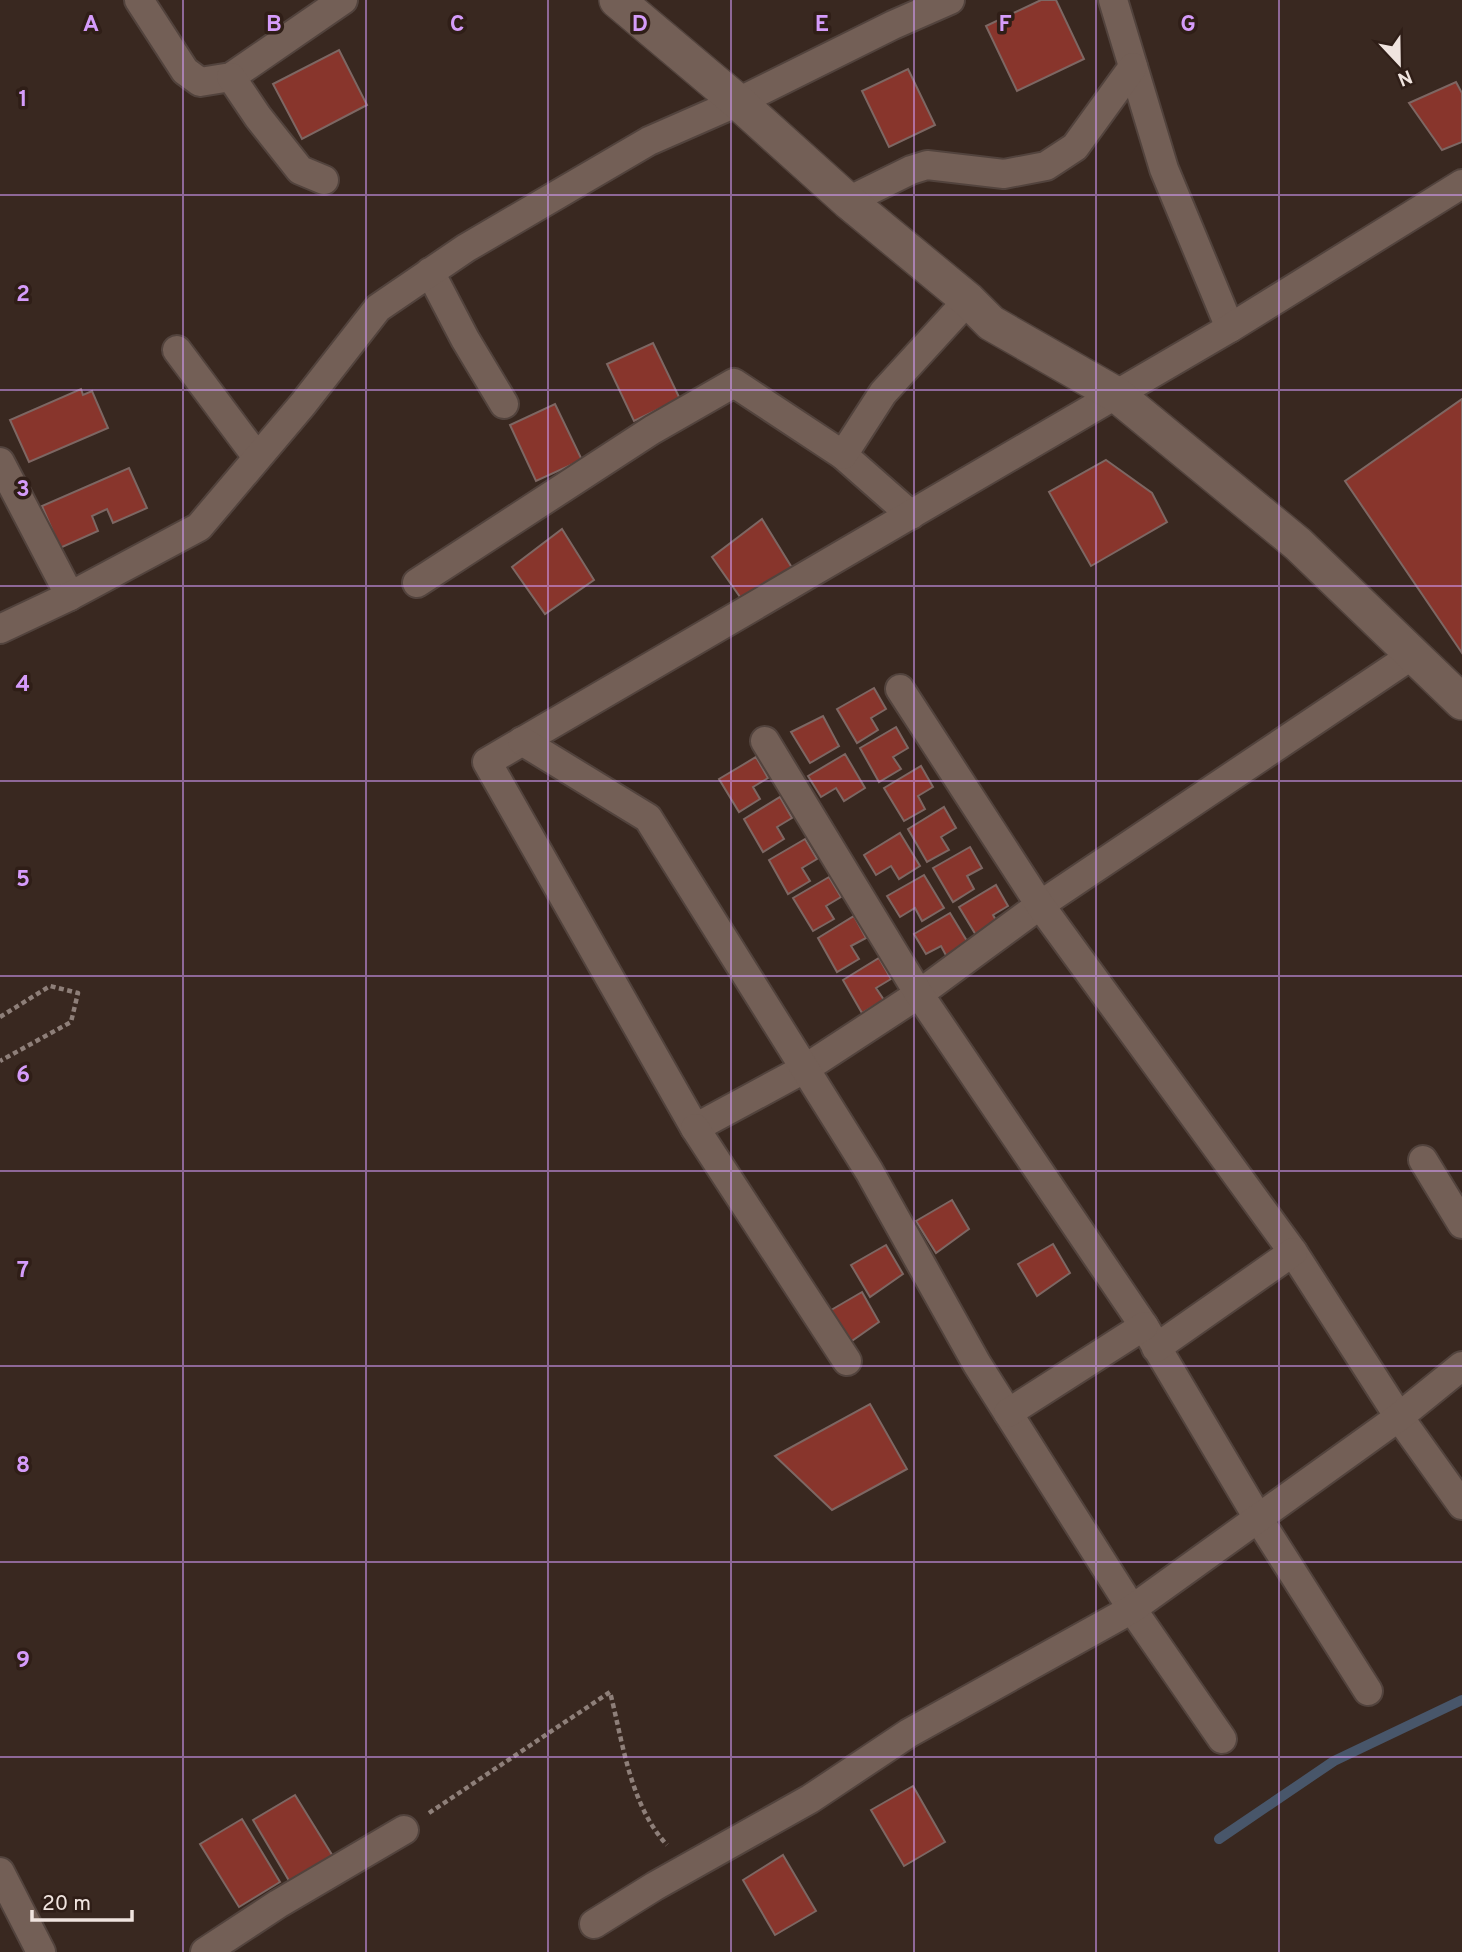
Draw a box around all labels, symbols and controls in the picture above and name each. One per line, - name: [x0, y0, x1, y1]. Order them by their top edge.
- text: A: [83, 11, 99, 40]
- text: B: [266, 11, 282, 40]
- text: C: [450, 11, 464, 40]
- text: D: [632, 11, 648, 40]
- text: E: [815, 11, 829, 40]
- text: F: [998, 11, 1012, 40]
- text: G: [1180, 11, 1196, 40]
- north arrow: [1364, 28, 1434, 98]
- text: N: [1394, 63, 1415, 91]
- text: 1: [18, 86, 28, 115]
- text: 2: [16, 281, 30, 310]
- text: 3: [16, 476, 30, 505]
- text: 4: [16, 671, 30, 700]
- text: 5: [16, 866, 30, 895]
- text: 6: [16, 1062, 30, 1091]
- text: 7: [17, 1257, 29, 1286]
- text: 8: [16, 1452, 30, 1481]
- text: 9: [16, 1647, 30, 1676]
- scale bar: [32, 1878, 131, 1922]
- text: 20 m: [42, 1891, 91, 1918]

